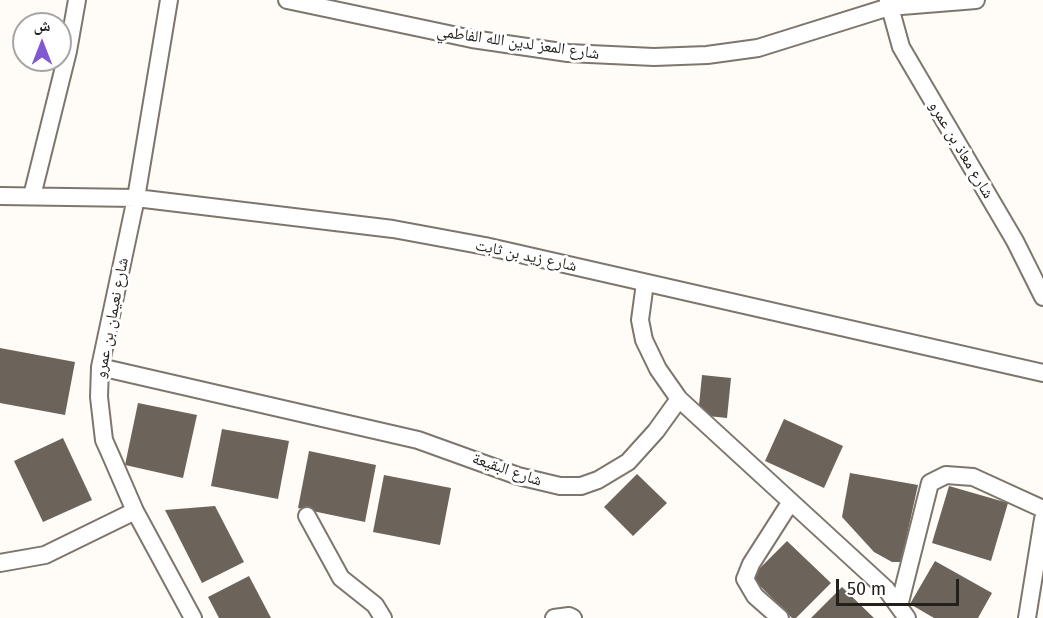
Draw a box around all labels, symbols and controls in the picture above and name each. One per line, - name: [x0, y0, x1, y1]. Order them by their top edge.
- north arrow: [12, 12, 72, 72]
- text: ش: [34, 16, 50, 35]
- street label: شارع المعز لدين الله الفاطمي: [435, 22, 601, 64]
- street label: شارع معاذ بن عمرو: [924, 98, 998, 202]
- street label: شارع زيد بن ثابت: [474, 236, 578, 276]
- street label: شارع نعيمان بن عمرو: [91, 256, 133, 380]
- street label: شارع البقيعة: [470, 449, 544, 491]
- scale bar: [839, 567, 962, 605]
- text: 50 m: [847, 578, 886, 600]

